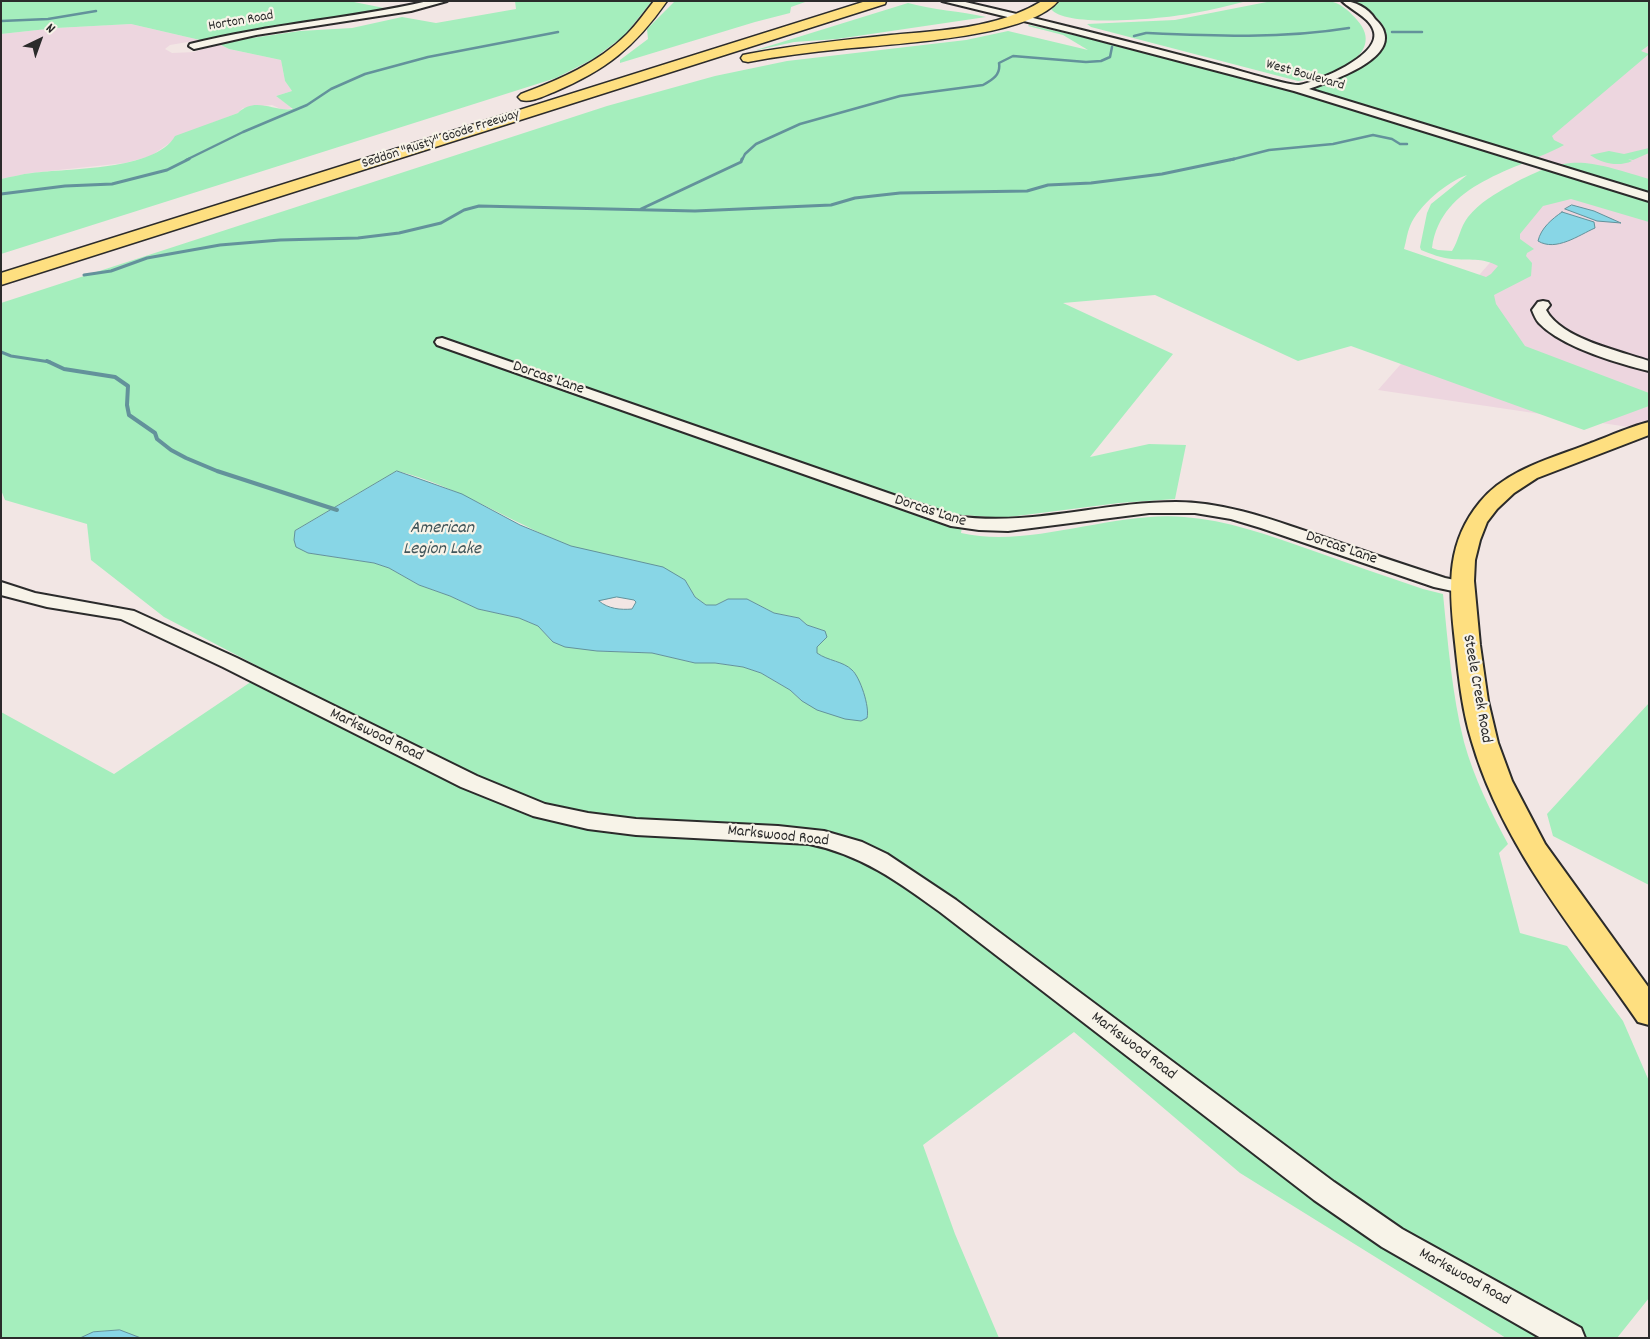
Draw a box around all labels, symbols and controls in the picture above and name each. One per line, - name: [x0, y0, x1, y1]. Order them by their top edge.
- street label: Horton Road: [207, 8, 275, 36]
- north arrow: [15, 15, 65, 65]
- text: N: [41, 19, 59, 39]
- street label: West Boulevard: [1264, 57, 1346, 95]
- street label: Seddon "Rusty" Goode Freeway: [360, 107, 522, 173]
- street label: Dorcas Lane: [510, 358, 586, 400]
- street label: Dorcas Lane: [892, 491, 968, 533]
- water label: American Legion Lake: [403, 519, 481, 562]
- street label: Dorcas Lane: [1303, 528, 1379, 570]
- street label: Steele Creek Road: [1457, 633, 1495, 745]
- street label: Markswood Road: [326, 705, 426, 767]
- street label: Markswood Road: [726, 822, 830, 852]
- street label: Markswood Road: [1087, 1009, 1179, 1085]
- street label: Markswood Road: [1415, 1245, 1513, 1311]

